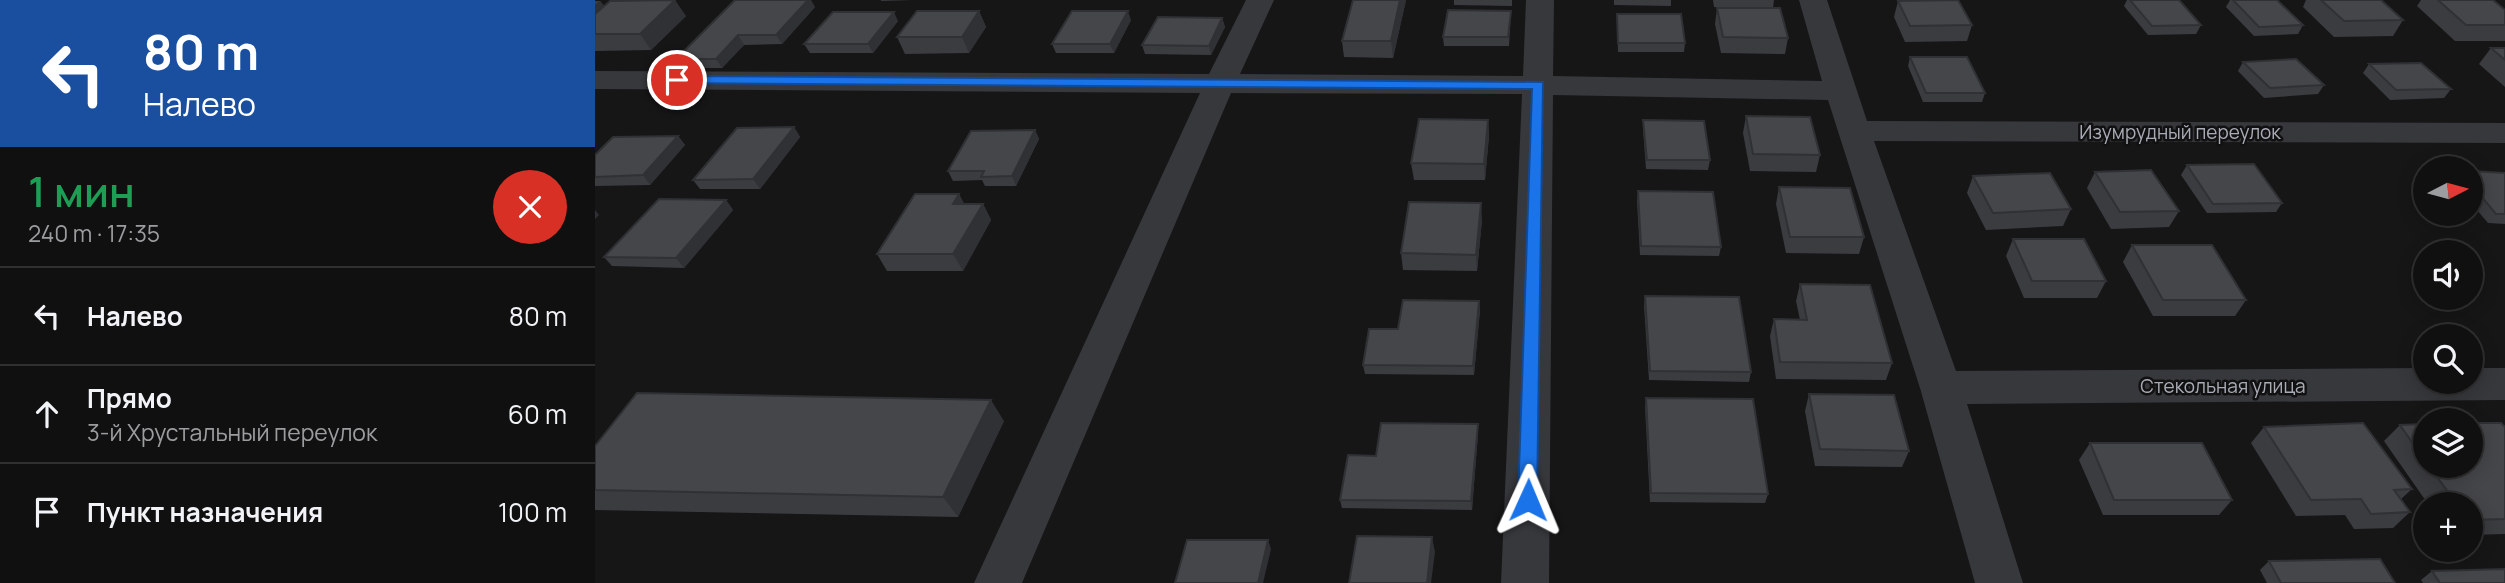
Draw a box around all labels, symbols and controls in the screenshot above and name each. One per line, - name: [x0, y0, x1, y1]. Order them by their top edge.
- text: 80 m: [143, 18, 259, 85]
- icon: left: [28, 28, 119, 119]
- pin: [647, 50, 707, 110]
- icon: arrive: [658, 61, 696, 99]
- text: Налево: [143, 82, 256, 126]
- street label: Изумрудный переулок: [2079, 119, 2281, 145]
- north arrow: [2413, 156, 2483, 226]
- map controls: [2413, 156, 2483, 562]
- text: 1 мин: [28, 162, 135, 220]
- button: close: [493, 170, 567, 244]
- text: 240 m · 17:35: [28, 217, 160, 249]
- button: sound: [2413, 240, 2483, 310]
- icon: left: [28, 297, 66, 335]
- text: Налево: [87, 298, 183, 334]
- text: 80 m: [509, 298, 567, 334]
- button: search: [2413, 324, 2483, 394]
- street label: Стекольная улица: [2140, 373, 2306, 399]
- text: Прямо: [87, 380, 172, 416]
- icon: ahead: [28, 395, 66, 433]
- text: 60 m: [508, 396, 567, 432]
- button: layers: [2413, 408, 2483, 478]
- text: 3-й Хрустальный переулок: [87, 416, 377, 448]
- position arrow: [1491, 463, 1565, 537]
- button: +: [2413, 492, 2483, 562]
- icon: arrive: [28, 493, 66, 531]
- text: Пункт назначения: [87, 494, 323, 530]
- text: 100 m: [498, 494, 567, 530]

